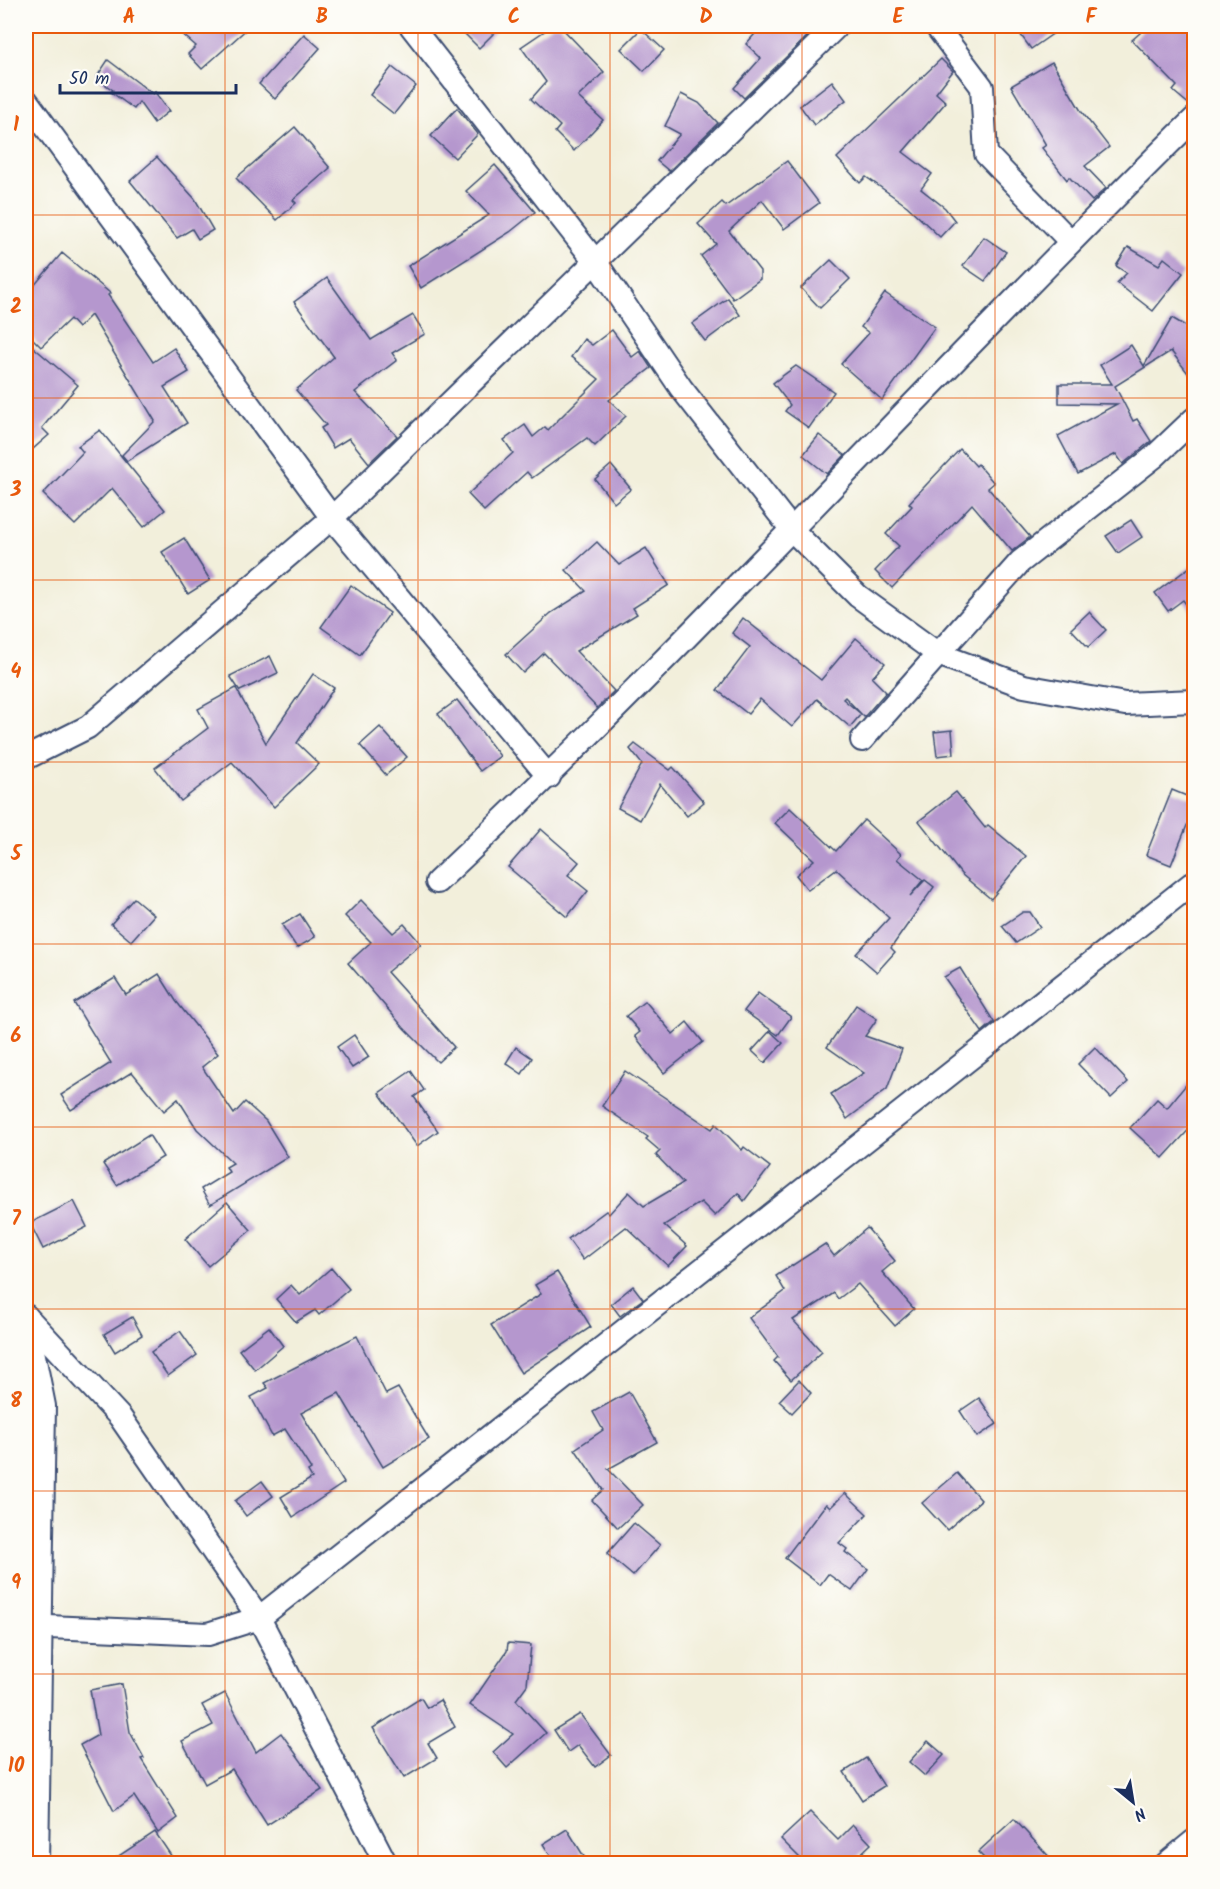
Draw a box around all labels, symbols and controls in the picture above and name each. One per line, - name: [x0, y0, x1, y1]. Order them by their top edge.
- text: A: [123, 2, 135, 34]
- text: B: [316, 2, 328, 34]
- text: C: [508, 2, 520, 34]
- text: D: [699, 2, 713, 34]
- text: E: [892, 2, 904, 34]
- text: F: [1086, 2, 1098, 34]
- scale bar: [60, 57, 236, 95]
- text: 50 m: [69, 65, 109, 94]
- text: 1: [13, 110, 19, 142]
- text: 2: [10, 292, 22, 324]
- text: 3: [10, 475, 22, 507]
- text: 4: [11, 657, 22, 689]
- text: 5: [10, 839, 23, 871]
- text: 6: [11, 1021, 22, 1053]
- text: 7: [11, 1204, 21, 1236]
- text: 8: [10, 1386, 22, 1418]
- text: 9: [11, 1568, 21, 1600]
- text: 10: [8, 1751, 25, 1783]
- north arrow: [1103, 1772, 1163, 1832]
- text: N: [1129, 1800, 1150, 1827]

